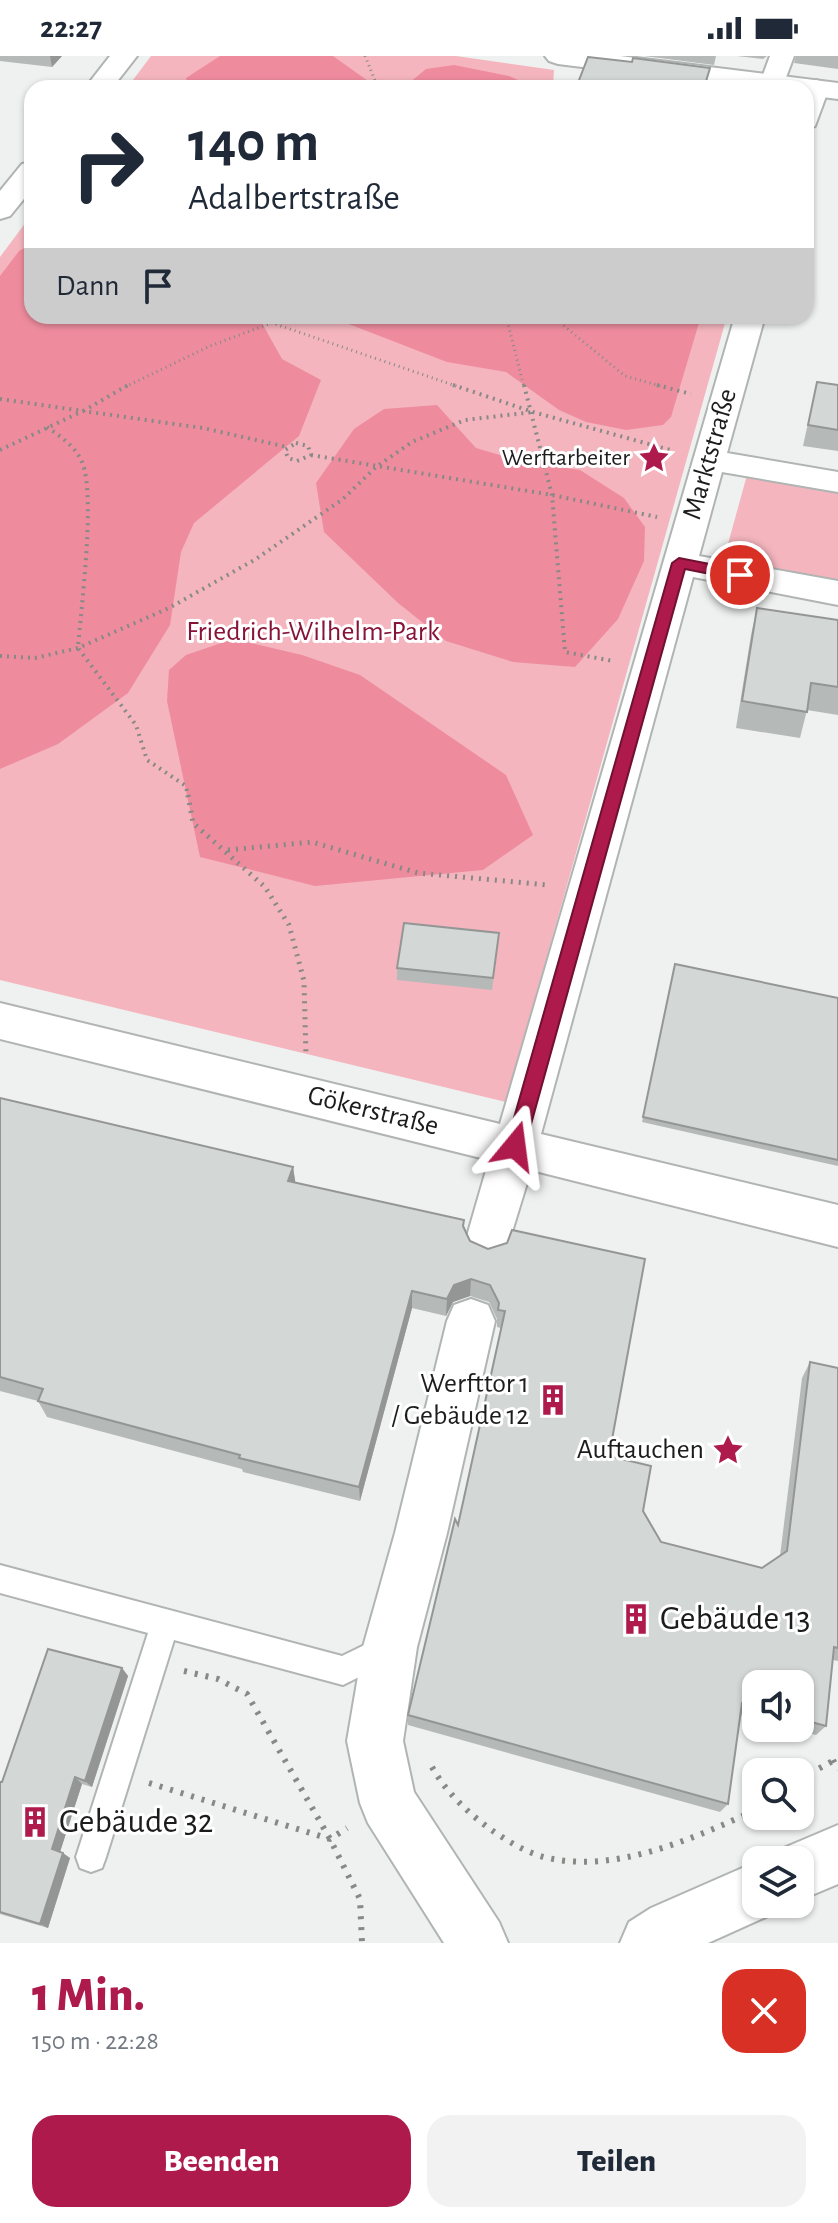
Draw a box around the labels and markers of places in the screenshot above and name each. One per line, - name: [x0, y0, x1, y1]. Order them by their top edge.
- place icon: Werftarbeiter: [637, 441, 671, 475]
- place label: Werftarbeiter: [502, 446, 630, 470]
- pin: [706, 541, 774, 609]
- place label: Werfttor 1 / Gebäude 12: [391, 1370, 529, 1430]
- building icon: Werfttor 1 / Gebäude 12: [536, 1383, 570, 1417]
- place icon: Auftauchen: [711, 1433, 745, 1467]
- place label: Auftauchen: [577, 1436, 704, 1464]
- building icon: Gebäude 13: [619, 1602, 653, 1636]
- place label: Gebäude 13: [660, 1602, 810, 1636]
- building icon: Gebäude 32: [18, 1805, 52, 1839]
- place label: Gebäude 32: [59, 1805, 213, 1839]

